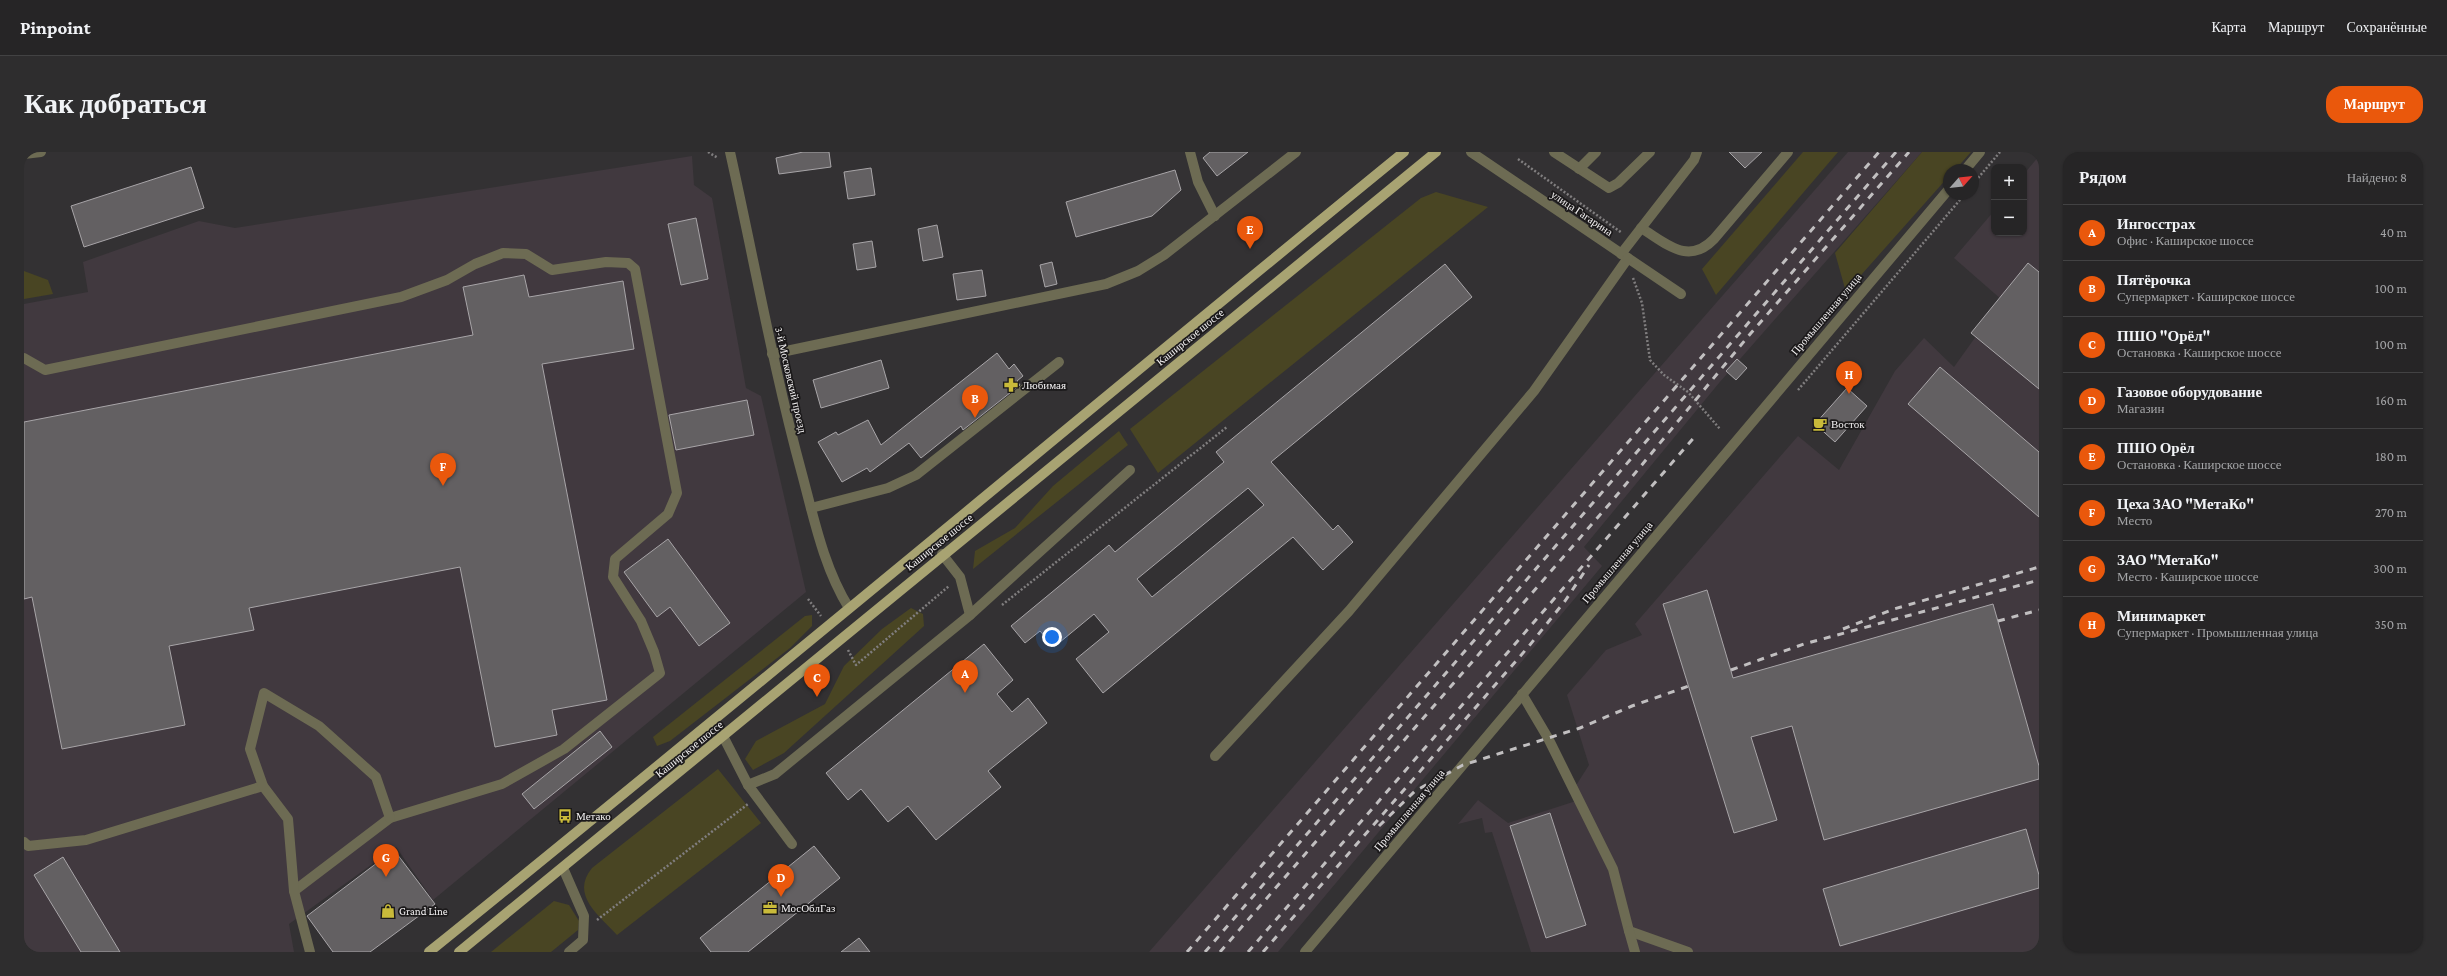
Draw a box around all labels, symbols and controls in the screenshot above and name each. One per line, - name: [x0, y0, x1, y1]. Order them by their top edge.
- text: Pinpoint: [20, 17, 91, 38]
- text: Карта: [2211, 19, 2246, 35]
- text: Маршрут: [2268, 19, 2324, 35]
- text: Сохранённые: [2346, 19, 2427, 35]
- button: Маршрут: [2326, 86, 2423, 123]
- text: Как добраться: [24, 88, 207, 119]
- north arrow: [1943, 164, 1979, 200]
- map controls: [1991, 164, 2027, 236]
- button: +: [1991, 164, 2027, 200]
- text: Рядом: [2079, 168, 2127, 187]
- text: Найдено: 8: [2347, 170, 2407, 185]
- street label: улица Гагарина: [1549, 188, 1615, 238]
- button: −: [1991, 200, 2027, 236]
- pin: E: [1237, 216, 1263, 249]
- text: Ингосстрах: [2117, 216, 2195, 232]
- text: A: [2088, 225, 2096, 240]
- text: 40 m: [2380, 225, 2407, 240]
- text: Офис · Каширское шоссе: [2117, 233, 2254, 248]
- street label: Промышленная улица: [1788, 271, 1864, 357]
- text: Пятёрочка: [2117, 272, 2191, 288]
- text: B: [2088, 281, 2096, 296]
- text: 100 m: [2375, 281, 2407, 296]
- text: Супермаркет · Каширское шоссе: [2117, 289, 2295, 304]
- street label: Каширское шоссе: [1154, 306, 1226, 368]
- street label: 3-й Московский проезд: [773, 326, 809, 435]
- text: ПШО "Орёл": [2117, 328, 2210, 344]
- text: C: [2088, 337, 2096, 352]
- text: 100 m: [2375, 337, 2407, 352]
- text: Остановка · Каширское шоссе: [2117, 345, 2282, 360]
- pin: H: [1836, 361, 1862, 394]
- pharmacy icon: Любимая: [1003, 377, 1019, 393]
- place label: Любимая: [1022, 379, 1066, 391]
- text: Газовое оборудование: [2117, 384, 2262, 400]
- pin: B: [962, 385, 988, 418]
- text: D: [2088, 393, 2096, 408]
- text: 160 m: [2376, 393, 2407, 408]
- text: Магазин: [2117, 401, 2164, 416]
- cafe icon: Восток: [1812, 416, 1828, 432]
- place label: Восток: [1831, 418, 1865, 430]
- text: ПШО Орёл: [2117, 440, 2195, 456]
- text: E: [2088, 449, 2096, 464]
- text: 180 m: [2375, 449, 2407, 464]
- pin: F: [430, 453, 456, 486]
- text: Остановка · Каширское шоссе: [2117, 457, 2282, 472]
- text: Цеха ЗАО "МетаКо": [2117, 496, 2254, 512]
- text: F: [2089, 505, 2095, 520]
- text: 270 m: [2375, 505, 2407, 520]
- street label: Каширское шоссе: [903, 511, 975, 573]
- text: Место: [2117, 513, 2152, 528]
- street label: Промышленная улица: [1579, 519, 1655, 605]
- text: ЗАО "МетаКо": [2117, 552, 2218, 568]
- text: G: [2088, 561, 2096, 576]
- text: 300 m: [2373, 561, 2407, 576]
- text: Место · Каширское шоссе: [2117, 569, 2259, 584]
- text: Минимаркет: [2117, 608, 2205, 624]
- text: H: [2088, 617, 2096, 632]
- text: 350 m: [2374, 617, 2407, 632]
- text: Супермаркет · Промышленная улица: [2117, 625, 2318, 640]
- your location: [1042, 627, 1062, 647]
- pin: A: [952, 660, 978, 693]
- pin: C: [804, 664, 830, 697]
- street label: Каширское шоссе: [653, 718, 725, 780]
- street label: Промышленная улица: [1371, 767, 1447, 853]
- bus stop icon: Метако: [557, 808, 573, 824]
- place label: Метако: [576, 810, 611, 822]
- pin: G: [373, 844, 399, 877]
- pin: D: [768, 864, 794, 897]
- office icon: МосОблГаз: [762, 900, 778, 916]
- place label: МосОблГаз: [781, 902, 835, 914]
- shop icon: Grand Line: [380, 903, 396, 919]
- place label: Grand Line: [399, 905, 448, 917]

